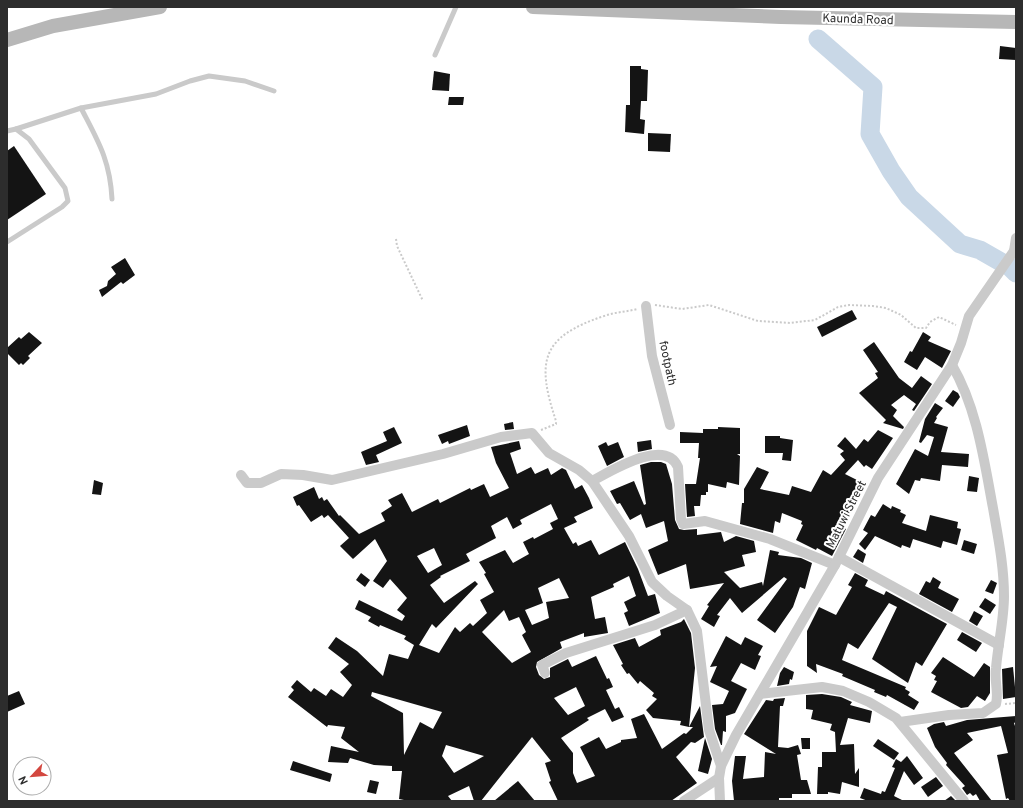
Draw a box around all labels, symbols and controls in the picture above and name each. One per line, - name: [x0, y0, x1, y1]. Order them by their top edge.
- street label: Kaunda Road: [822, 11, 894, 29]
- street label: footpath: [654, 339, 680, 387]
- street label: Matuwi Street: [823, 478, 871, 551]
- north arrow: [12, 756, 52, 796]
- text: N: [16, 773, 32, 787]

